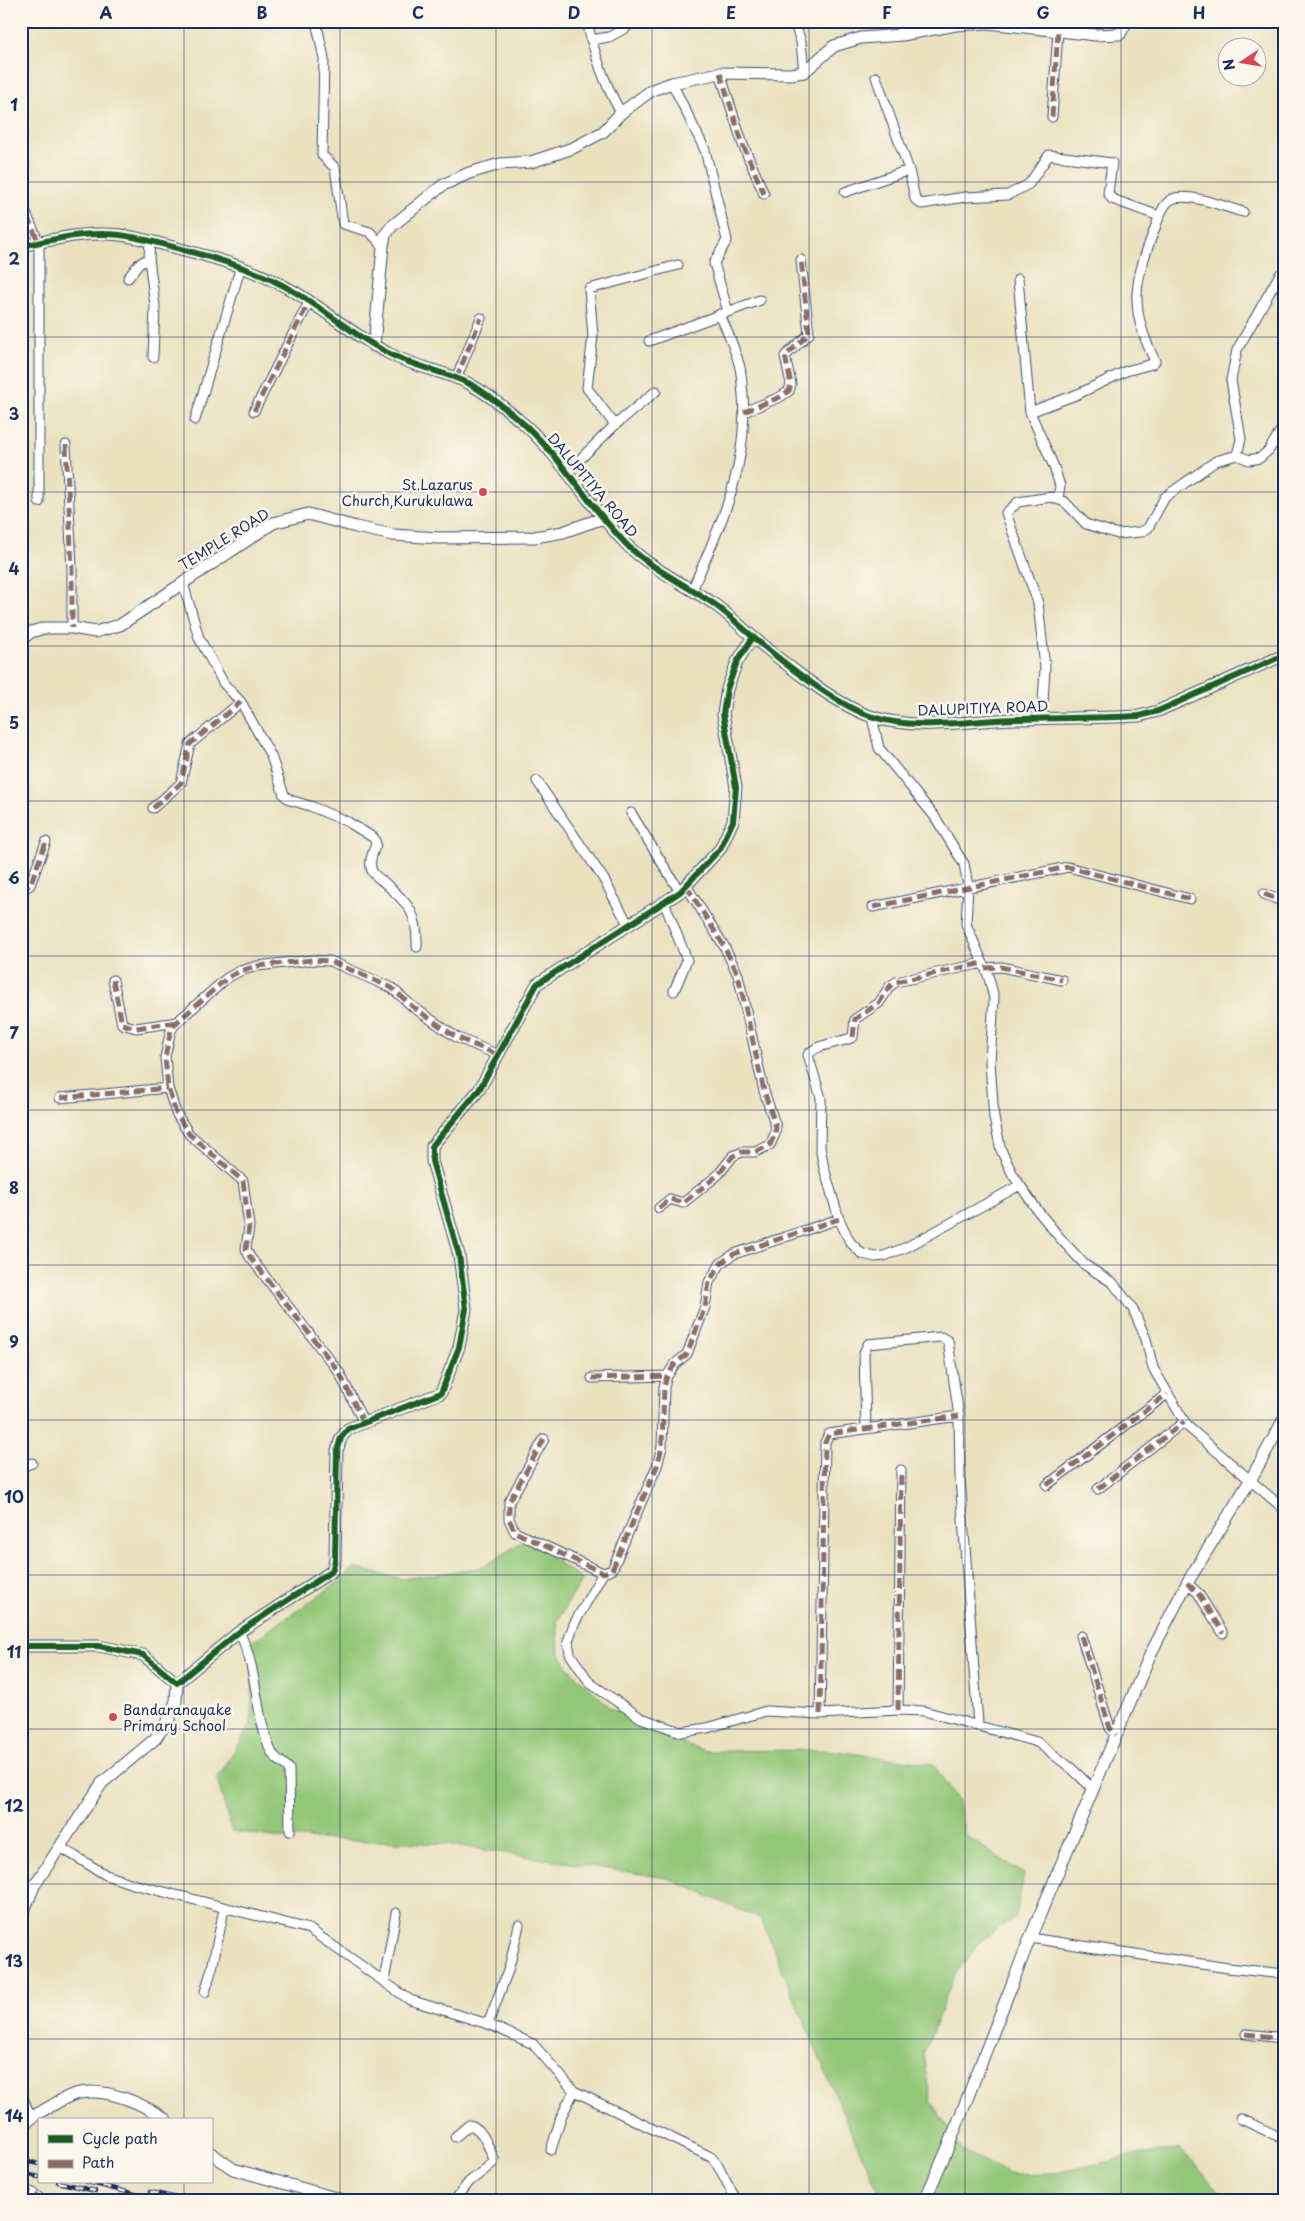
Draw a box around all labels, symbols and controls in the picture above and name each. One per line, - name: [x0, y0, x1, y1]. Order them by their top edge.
- text: A: [100, 0, 113, 24]
- text: B: [257, 0, 268, 24]
- text: C: [412, 0, 424, 24]
- text: D: [568, 0, 580, 24]
- text: E: [726, 0, 736, 24]
- text: F: [882, 0, 892, 24]
- text: G: [1036, 0, 1050, 24]
- text: H: [1193, 0, 1205, 24]
- north arrow: [1218, 38, 1268, 88]
- text: N: [1217, 57, 1240, 72]
- text: 1: [10, 92, 18, 116]
- text: 2: [8, 246, 20, 270]
- text: 3: [9, 401, 19, 425]
- street label: DALUPITIYA ROAD: [543, 428, 643, 542]
- place label: St.Lazarus Church,Kurukulawa: [342, 474, 473, 511]
- marker: St.Lazarus Church,Kurukulawa: [477, 486, 489, 498]
- street label: TEMPLE ROAD: [175, 503, 273, 575]
- text: 4: [9, 556, 20, 580]
- street label: DALUPITIYA ROAD: [917, 695, 1049, 721]
- text: 5: [9, 710, 19, 734]
- text: 6: [8, 865, 20, 889]
- text: 7: [9, 1020, 19, 1044]
- text: 8: [9, 1175, 19, 1199]
- text: 9: [9, 1329, 19, 1353]
- text: 10: [4, 1484, 24, 1508]
- text: 11: [7, 1639, 21, 1663]
- place label: Bandaranayake Primary School: [123, 1699, 231, 1736]
- marker: Bandaranayake Primary School: [107, 1711, 119, 1723]
- text: 12: [5, 1793, 23, 1817]
- text: 13: [5, 1948, 23, 1972]
- text: 14: [5, 2103, 23, 2127]
- legend: [38, 2118, 212, 2184]
- text: Cycle path: [82, 2126, 158, 2149]
- text: Path: [82, 2150, 114, 2173]

